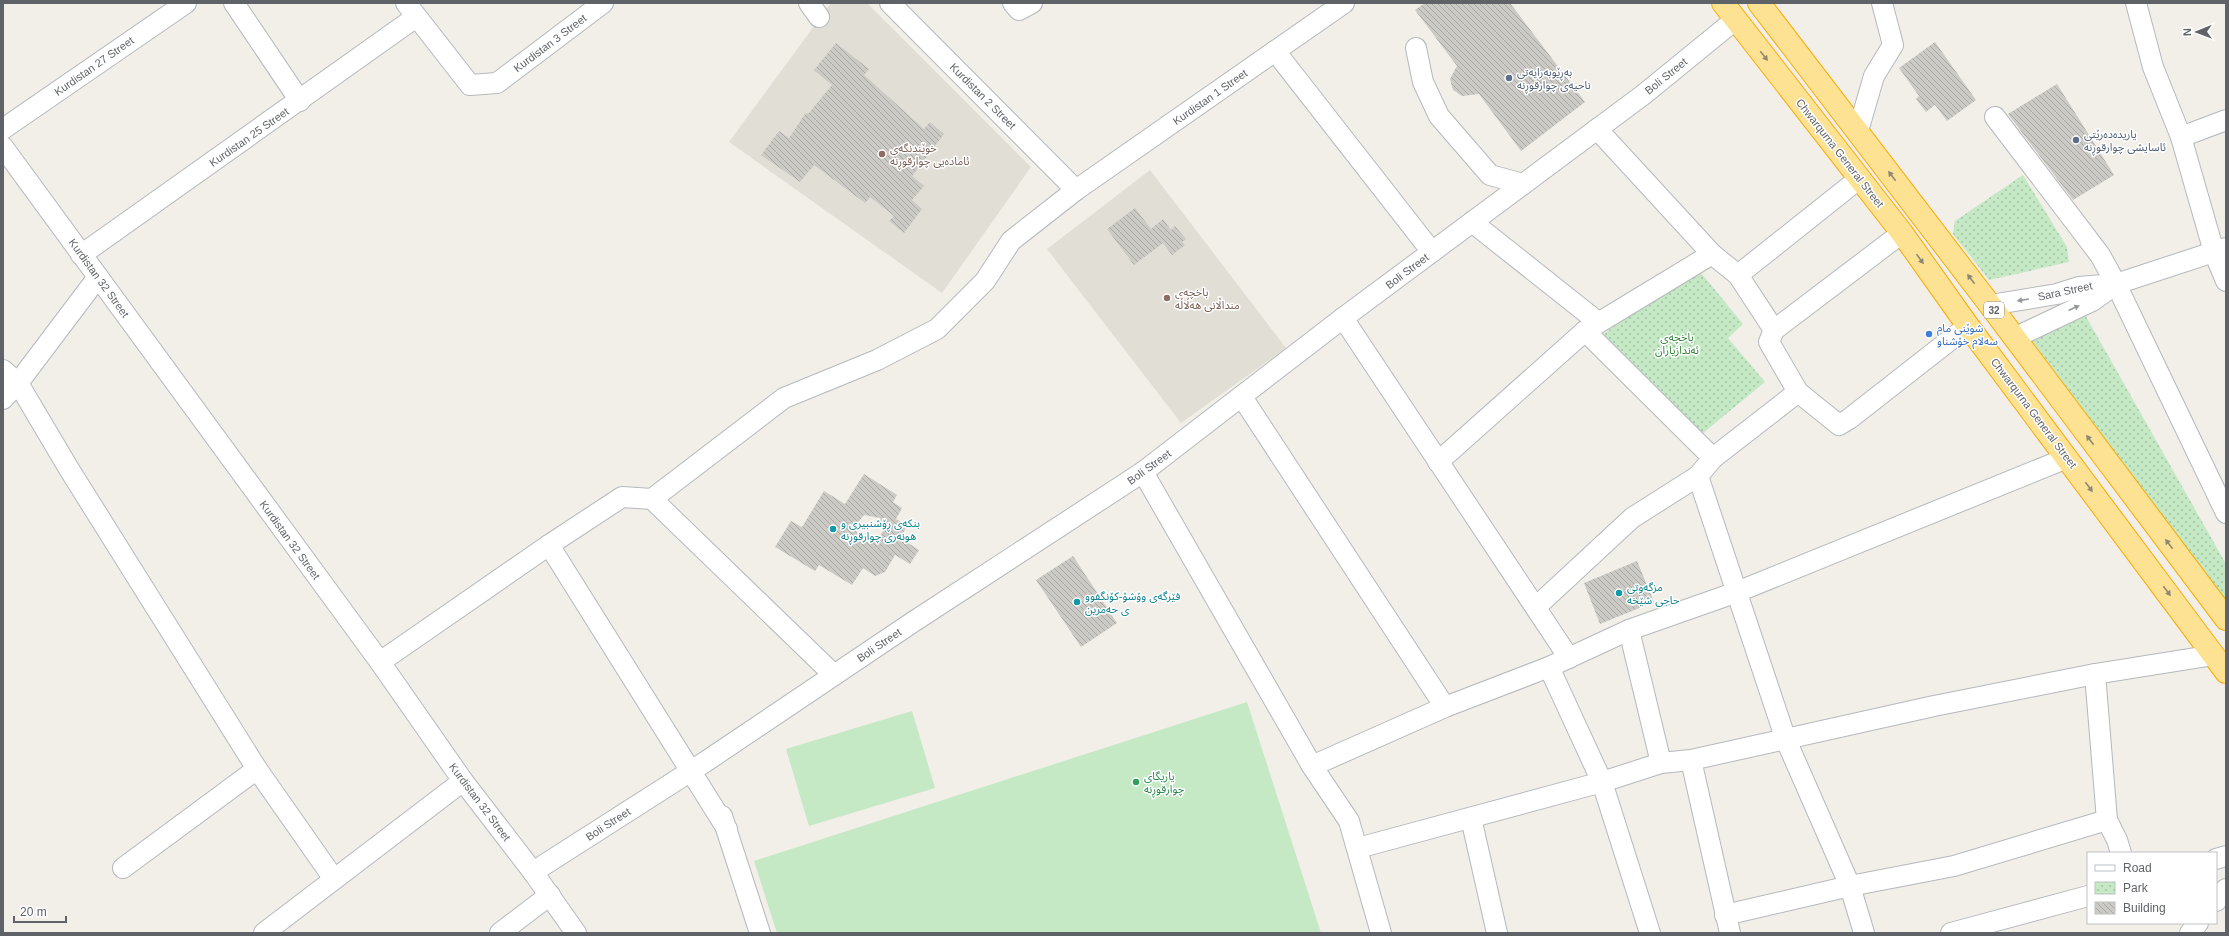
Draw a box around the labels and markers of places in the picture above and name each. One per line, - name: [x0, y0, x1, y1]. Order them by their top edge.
- place label: بەڕێوبەرایەتی ناحیەی چوارقوڕنە: [1517, 66, 1591, 94]
- marker: بەڕێوبەرایەتی ناحیەی چوارقوڕنە: [1504, 73, 1514, 83]
- place label: یاریدەدەرێتی ئاسایشی چوارقوڕنە: [2084, 128, 2166, 156]
- marker: یاریدەدەرێتی ئاسایشی چوارقوڕنە: [2071, 135, 2081, 145]
- place label: خوێندنگەی ئامادەیی چوارقوڕنە: [890, 142, 969, 170]
- marker: خوێندنگەی ئامادەیی چوارقوڕنە: [877, 149, 887, 159]
- place label: باخچەی منداڵانی هەڵاڵە: [1175, 286, 1240, 312]
- marker: باخچەی منداڵانی هەڵاڵە: [1162, 293, 1172, 303]
- place label: شوێنی مام سەلام خۆشناو: [1937, 322, 1998, 349]
- marker: شوێنی مام سەلام خۆشناو: [1924, 329, 1934, 339]
- place label: بنکەی ڕۆشنبیری و هونەری چوارقوڕنە: [841, 517, 920, 545]
- marker: بنکەی ڕۆشنبیری و هونەری چوارقوڕنە: [828, 524, 838, 534]
- place label: مزگەوتی حاجی شێخە: [1627, 581, 1680, 607]
- marker: مزگەوتی حاجی شێخە: [1614, 588, 1624, 598]
- place label: فێرگەی وۆشۆ-کۆنگفوو ی حەمرین: [1085, 590, 1180, 616]
- marker: فێرگەی وۆشۆ-کۆنگفوو ی حەمرین: [1072, 597, 1082, 607]
- place label: یاریگای چوارقوڕنە: [1144, 770, 1185, 798]
- marker: یاریگای چوارقوڕنە: [1131, 777, 1141, 787]

